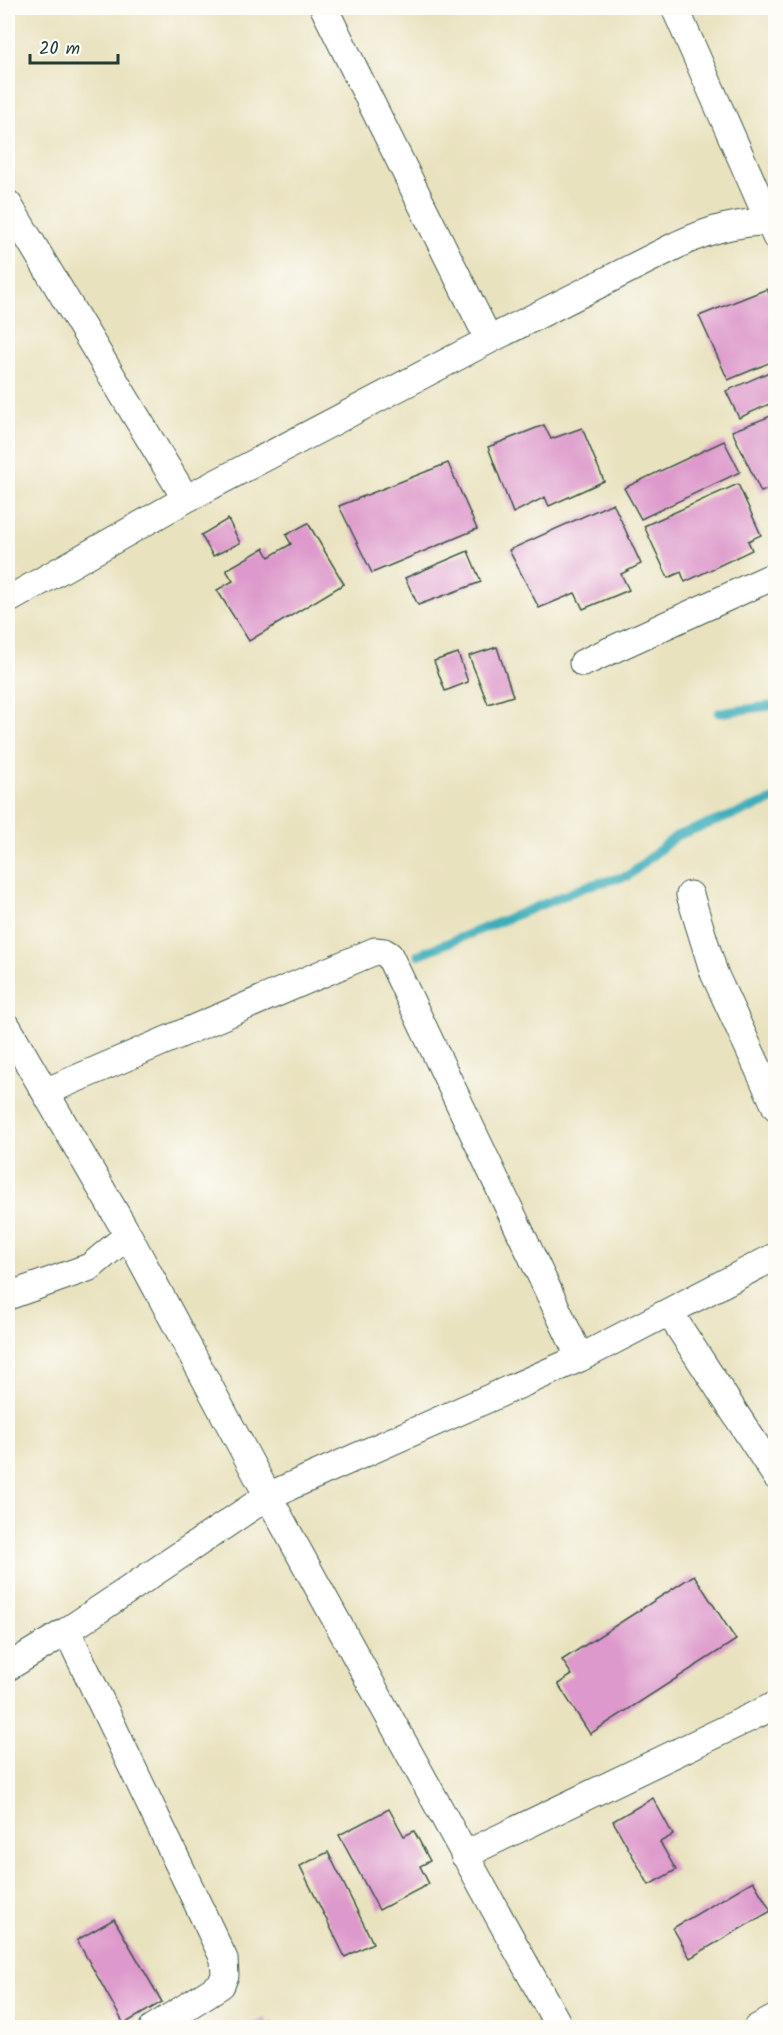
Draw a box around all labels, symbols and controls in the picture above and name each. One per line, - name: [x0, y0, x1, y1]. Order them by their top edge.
- scale bar: [30, 27, 118, 65]
- text: 20 m: [39, 35, 80, 64]

